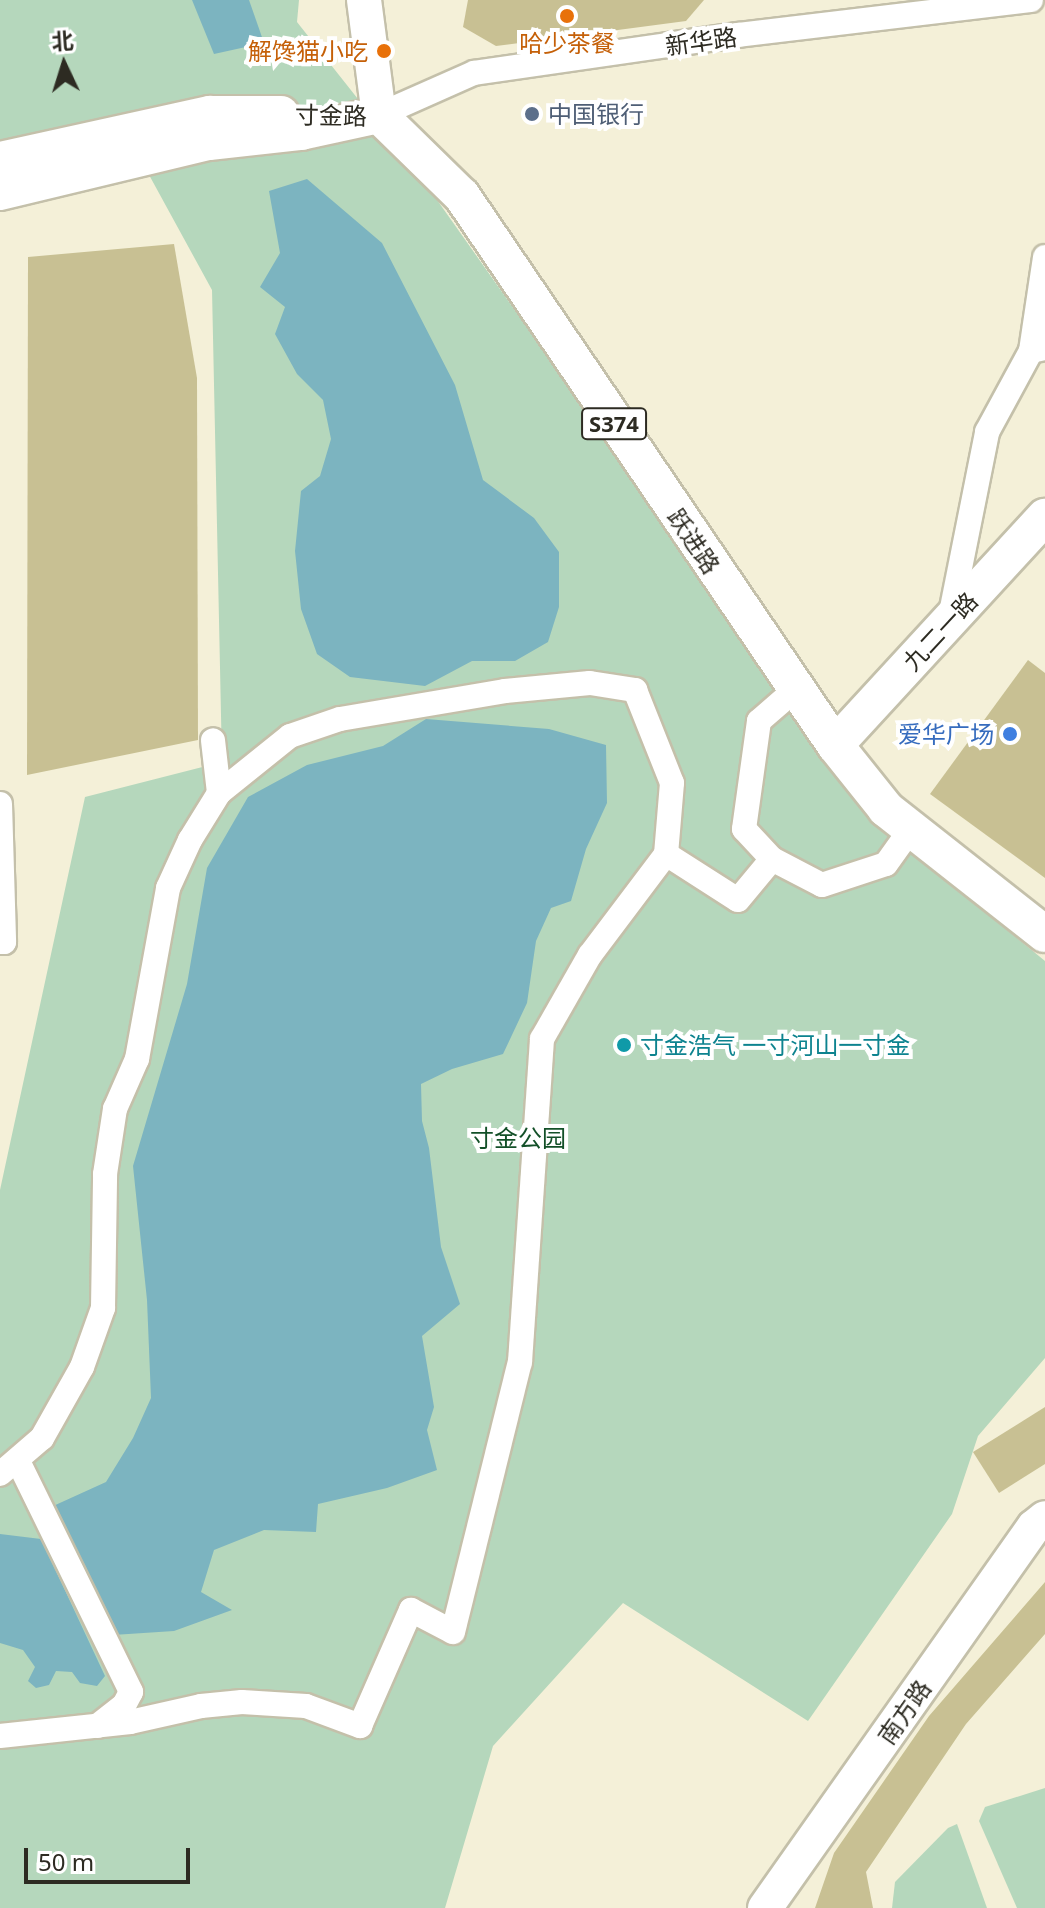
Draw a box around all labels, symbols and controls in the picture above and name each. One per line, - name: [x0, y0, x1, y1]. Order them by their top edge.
- marker: 哈少茶餐: [558, 7, 576, 25]
- street label: 新华路: [663, 22, 739, 60]
- north arrow: [24, 24, 104, 104]
- text: 北: [50, 24, 74, 56]
- place label: 哈少茶餐: [519, 29, 615, 57]
- place label: 解馋猫小吃: [248, 37, 368, 65]
- marker: 解馋猫小吃: [375, 42, 393, 60]
- street label: 寸金路: [295, 100, 367, 130]
- place label: 中国银行: [548, 100, 644, 128]
- marker: 中国银行: [523, 105, 541, 123]
- road number: S374: [580, 406, 648, 442]
- street label: 跃进路: [662, 503, 726, 579]
- street label: 九二一路: [897, 586, 983, 676]
- place label: 爱华广场: [898, 720, 994, 748]
- marker: 爱华广场: [1001, 725, 1019, 743]
- place label: 寸金浩气 一寸河山一寸金: [640, 1031, 910, 1059]
- marker: 寸金浩气 一寸河山一寸金: [615, 1036, 633, 1054]
- park label: 寸金公园: [470, 1124, 566, 1152]
- street label: 南方路: [872, 1674, 936, 1750]
- scale bar: [28, 1832, 194, 1882]
- text: 50 m: [38, 1845, 94, 1878]

